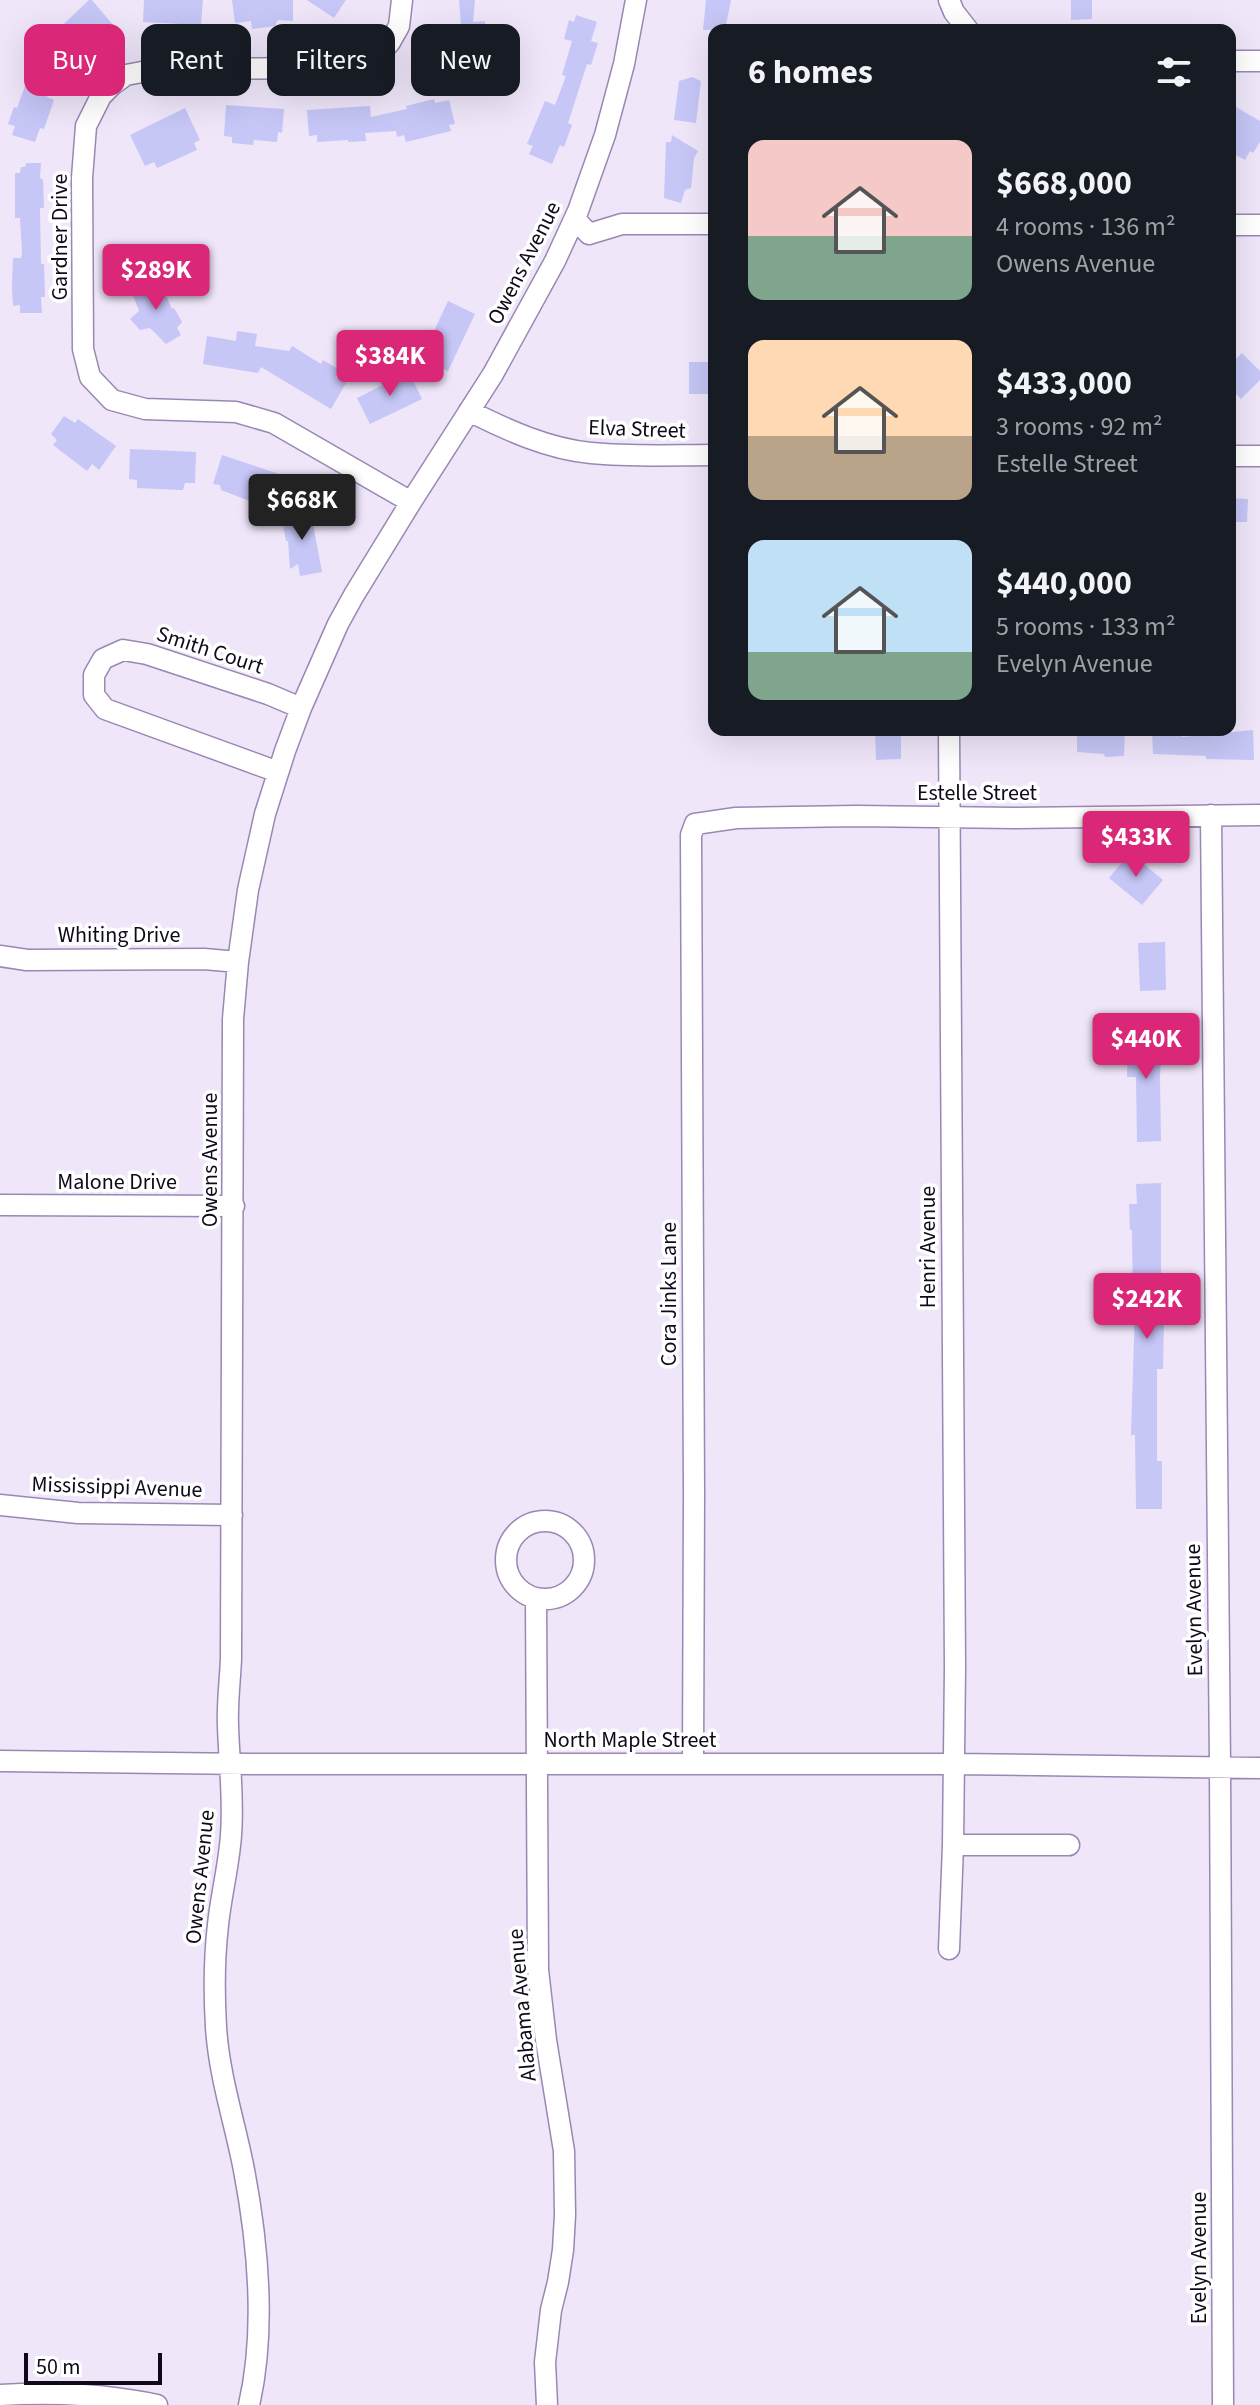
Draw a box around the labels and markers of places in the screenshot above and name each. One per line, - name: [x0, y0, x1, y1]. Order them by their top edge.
- pin: $289K: [100, 244, 212, 312]
- pin: $384K: [334, 330, 446, 398]
- pin: $668K: [246, 474, 358, 542]
- pin: $433K: [1080, 811, 1192, 879]
- pin: $440K: [1090, 1013, 1202, 1081]
- pin: $242K: [1091, 1273, 1203, 1341]

